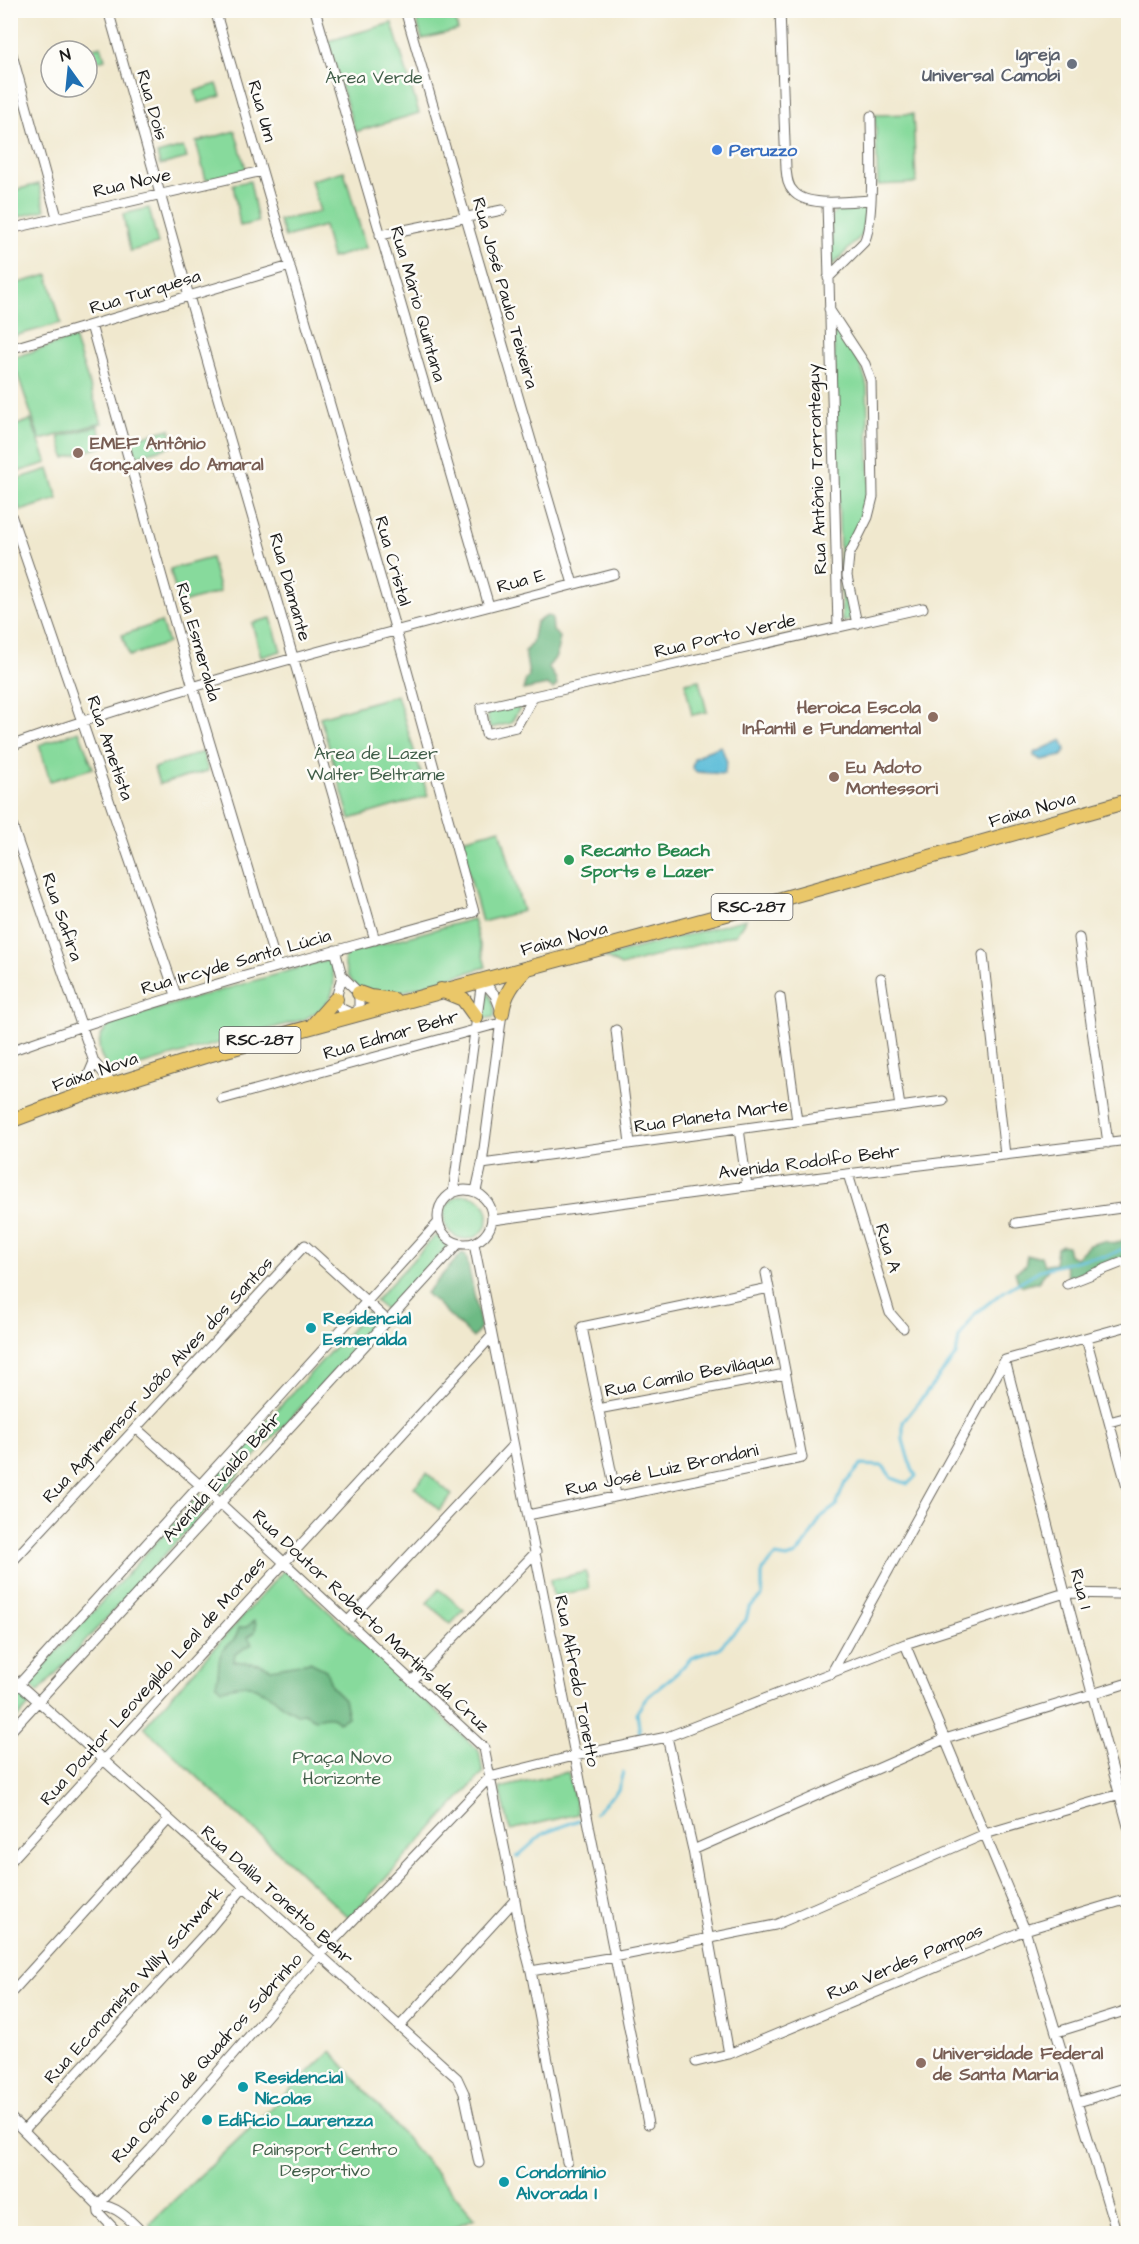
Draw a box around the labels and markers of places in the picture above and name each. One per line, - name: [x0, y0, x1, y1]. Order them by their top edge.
- place label: Igreja Universal Camobi: [922, 42, 1061, 88]
- marker: Igreja Universal Camobi: [1065, 57, 1079, 71]
- place label: Peruzzo: [729, 138, 798, 163]
- marker: Peruzzo: [710, 143, 724, 157]
- place label: EMEF Antônio Gonçalves do Amaral: [90, 431, 264, 477]
- marker: EMEF Antônio Gonçalves do Amaral: [71, 446, 85, 460]
- place label: Heroica Escola Infantil e Fundamental: [742, 695, 922, 741]
- marker: Heroica Escola Infantil e Fundamental: [926, 710, 940, 724]
- place label: Eu Adoto Montessori: [846, 755, 938, 801]
- marker: Eu Adoto Montessori: [827, 770, 841, 784]
- place label: Recanto Beach Sports e Lazer: [580, 838, 713, 884]
- marker: Recanto Beach Sports e Lazer: [562, 853, 576, 867]
- place label: Residencial Esmeralda: [323, 1306, 412, 1352]
- marker: Residencial Esmeralda: [304, 1321, 318, 1335]
- place label: Universidade Federal de Santa Maria: [932, 2041, 1103, 2087]
- marker: Universidade Federal de Santa Maria: [914, 2056, 928, 2070]
- place label: Residencial Nícolas: [255, 2065, 344, 2111]
- marker: Residencial Nícolas: [236, 2080, 250, 2094]
- place label: Edifício Laurenzza: [219, 2108, 374, 2133]
- marker: Edifício Laurenzza: [200, 2113, 214, 2127]
- place label: Condomínio Alvorada I: [516, 2160, 607, 2206]
- marker: Condomínio Alvorada I: [497, 2175, 511, 2189]

